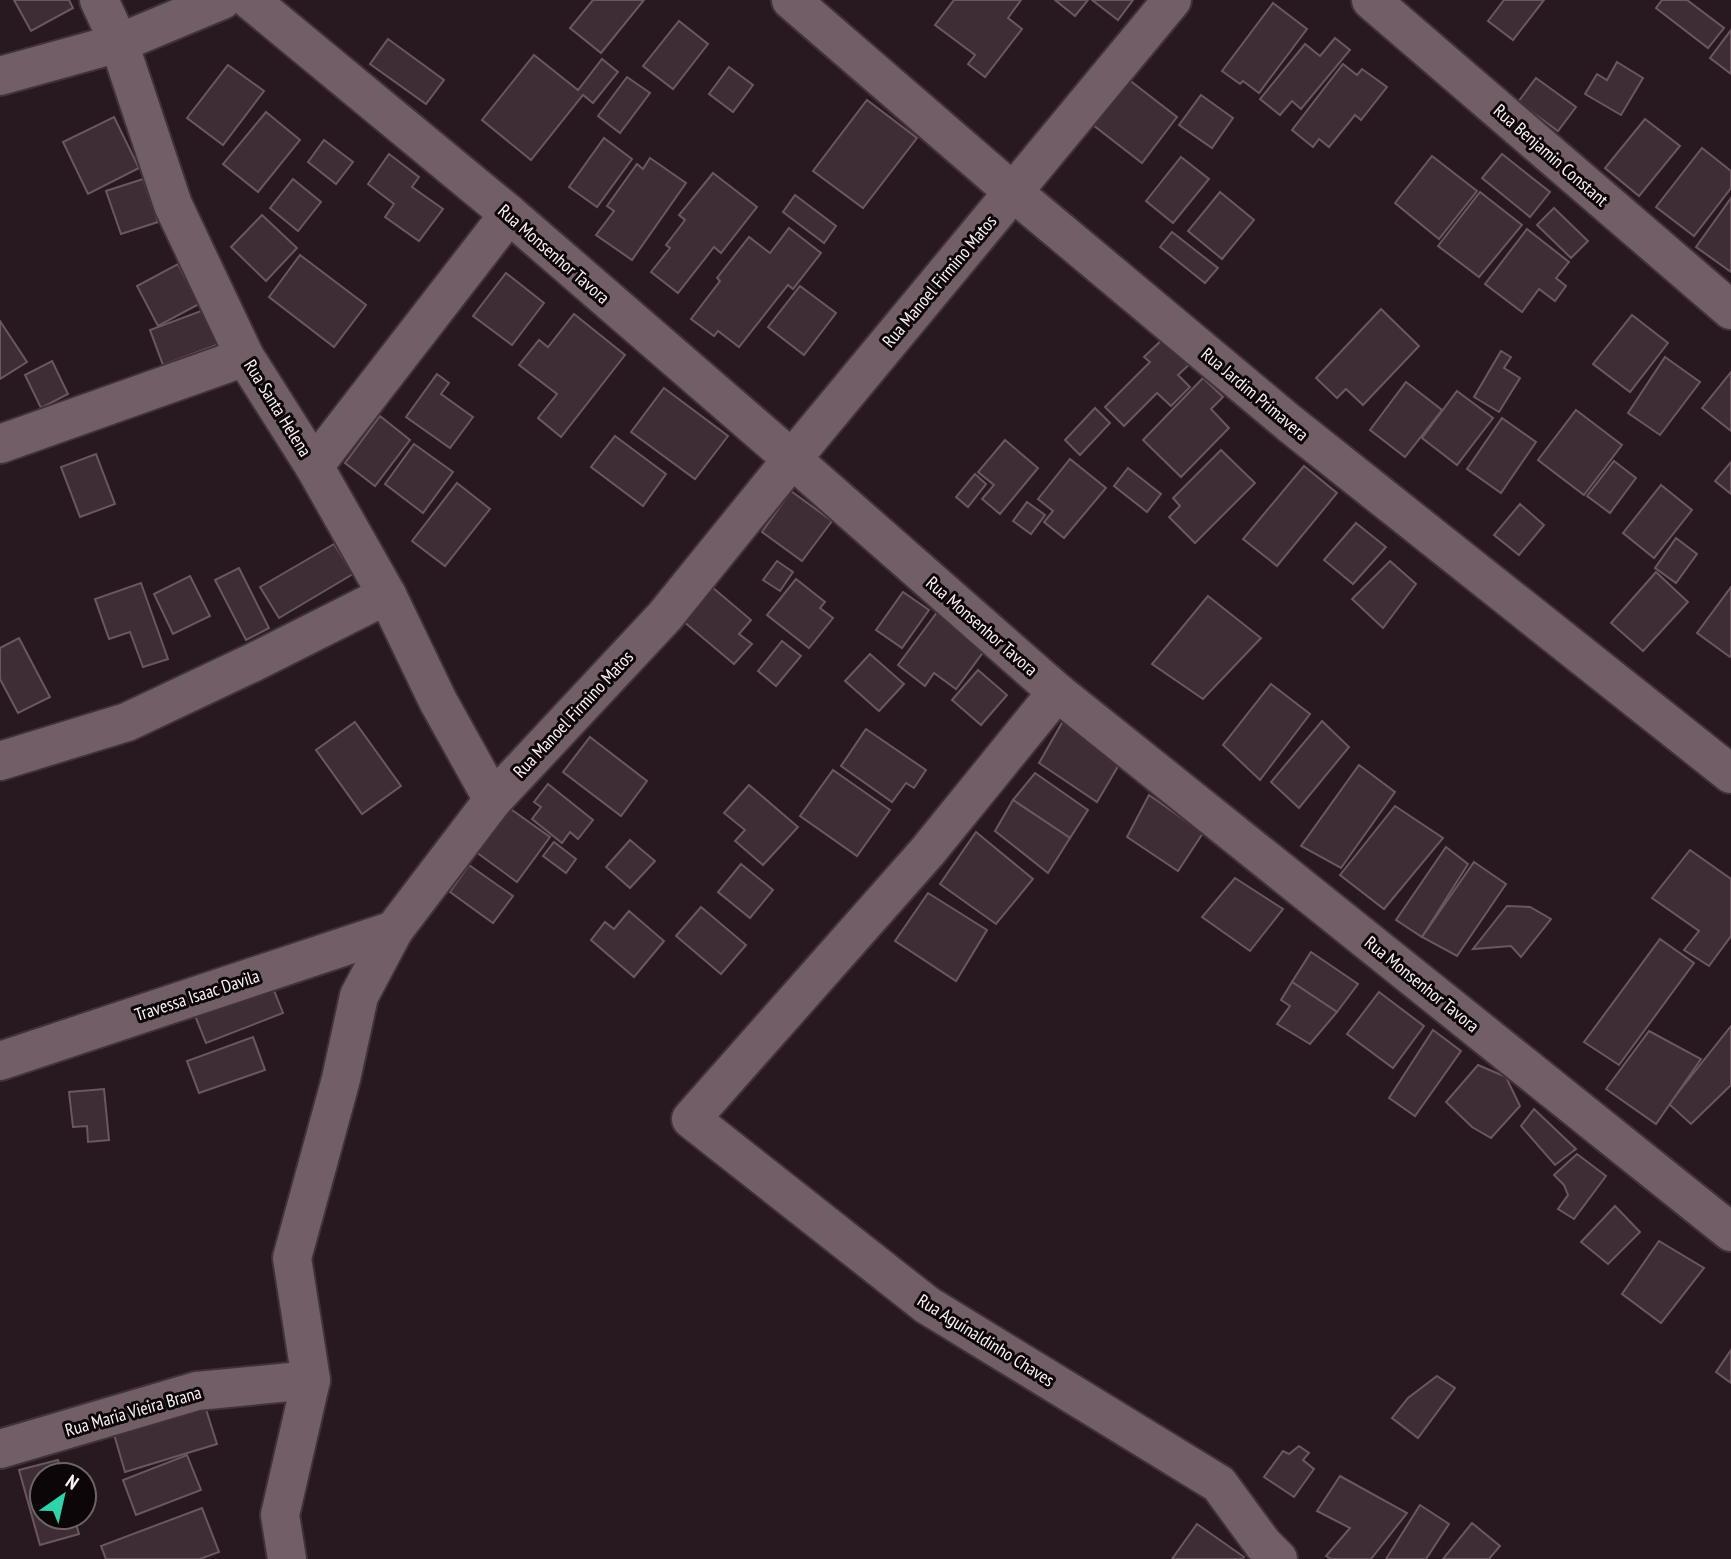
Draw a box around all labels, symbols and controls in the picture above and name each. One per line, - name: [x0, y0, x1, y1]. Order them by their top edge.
- street label: Rua Benjamin Constant: [1489, 99, 1613, 211]
- street label: Rua Monsenhor Tavora: [493, 199, 615, 309]
- street label: Rua Manoel Firmino Matos: [877, 210, 1001, 352]
- street label: Rua Jardim Primavera: [1197, 342, 1313, 446]
- street label: Rua Santa Helena: [239, 355, 317, 461]
- street label: Rua Monsenhor Tavora: [921, 571, 1043, 681]
- street label: Rua Manoel Firmino Matos: [508, 645, 638, 783]
- street label: Rua Monsenhor Tavora: [1360, 931, 1484, 1037]
- street label: Travessa Isaac Davila: [132, 964, 262, 1026]
- street label: Rua Aguinaldinho Chaves: [913, 1289, 1059, 1391]
- street label: Rua Maria Vieira Brana: [62, 1381, 204, 1441]
- north arrow: [28, 1461, 98, 1531]
- text: N: [62, 1469, 83, 1495]

